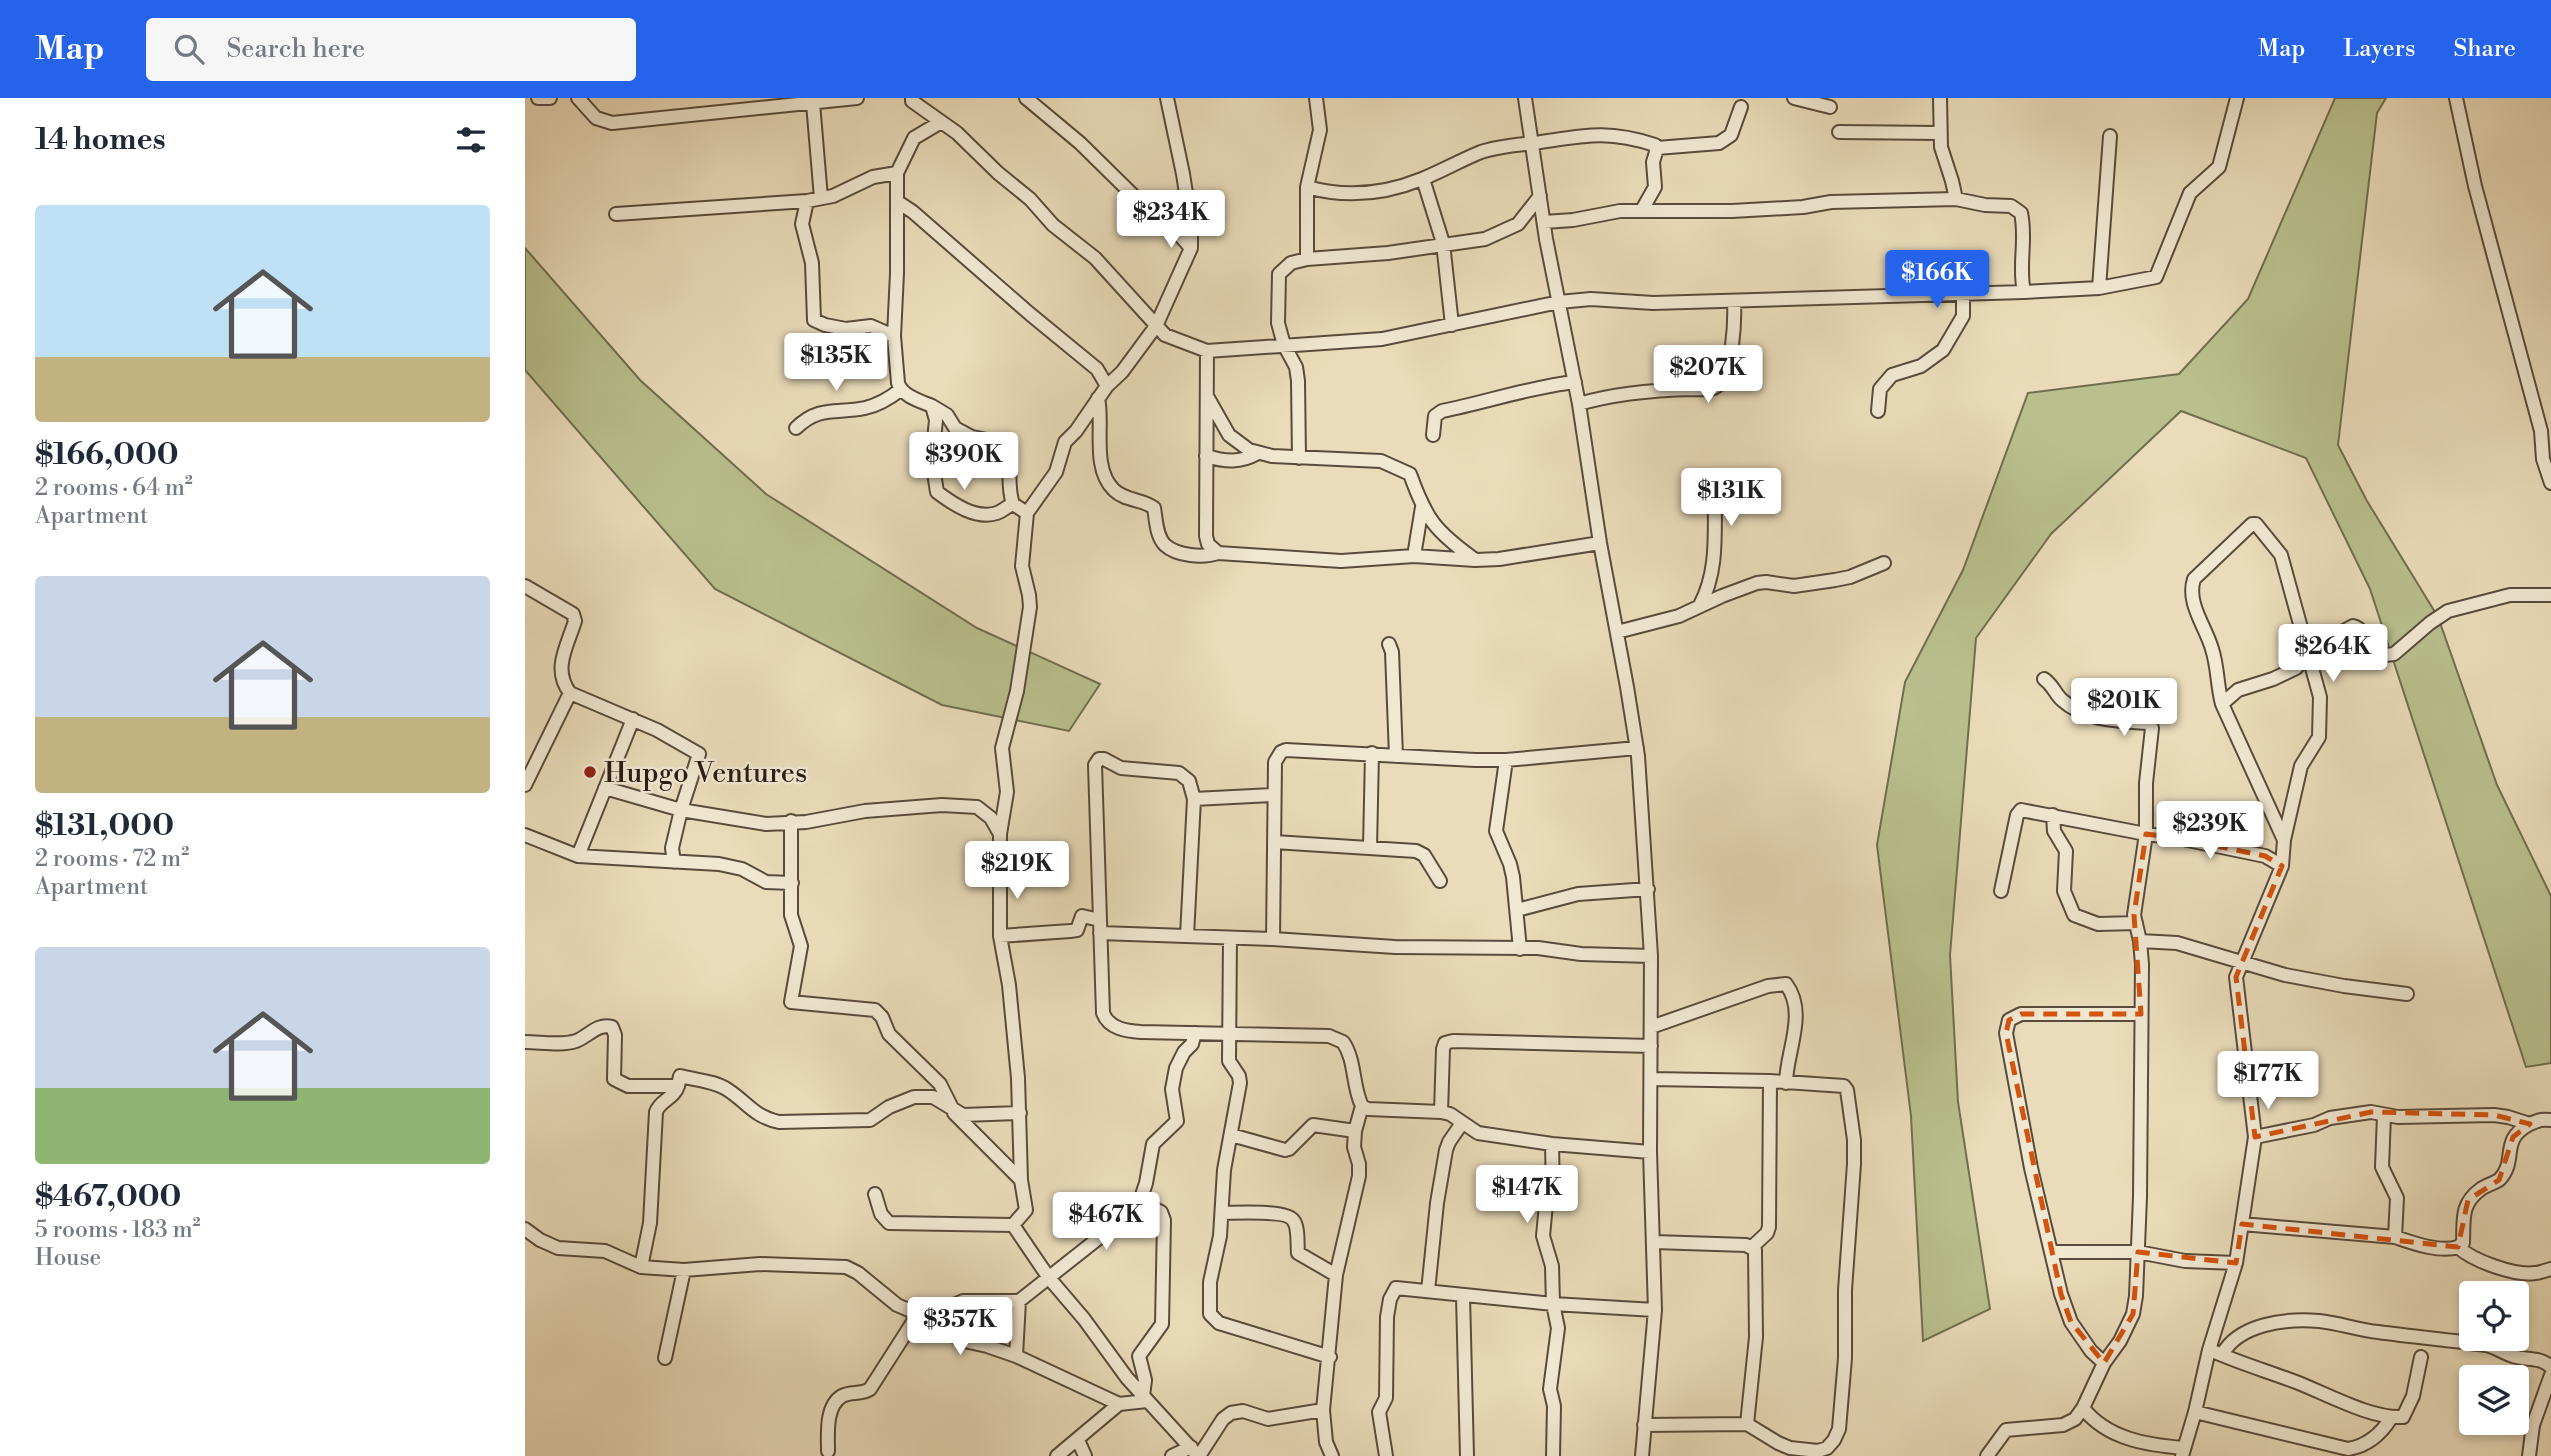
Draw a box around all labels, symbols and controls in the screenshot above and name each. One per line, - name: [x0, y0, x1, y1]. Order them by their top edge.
- search box: [146, 18, 636, 81]
- text: Map: [35, 29, 104, 70]
- icon: search: [170, 30, 208, 68]
- text: Search here: [226, 33, 365, 65]
- text: Map: [2258, 34, 2305, 64]
- text: Layers: [2343, 34, 2415, 64]
- text: Share: [2453, 34, 2516, 64]
- text: 14 homes: [35, 121, 166, 159]
- icon: filters: [452, 121, 490, 159]
- pin: $234K: [1122, 190, 1220, 250]
- text: $234K: [1133, 199, 1209, 227]
- pin: $166K: [1888, 250, 1986, 310]
- icon: home: [200, 251, 326, 377]
- text: $166K: [1901, 259, 1973, 287]
- pin: $135K: [787, 334, 885, 393]
- text: $135K: [800, 342, 872, 370]
- pin: $207K: [1659, 345, 1757, 405]
- text: $207K: [1670, 354, 1746, 382]
- pin: $390K: [915, 432, 1013, 492]
- text: $166,000: [35, 436, 179, 474]
- text: $390K: [925, 441, 1003, 469]
- pin: $131K: [1682, 468, 1780, 528]
- text: 2 rooms · 64 m²: [35, 474, 193, 502]
- text: $131K: [1697, 477, 1765, 505]
- text: Apartment: [35, 502, 148, 530]
- icon: home: [200, 622, 326, 748]
- pin: $264K: [2284, 624, 2382, 684]
- text: $264K: [2294, 633, 2372, 661]
- pin: $201K: [2075, 678, 2173, 738]
- text: $201K: [2087, 687, 2161, 715]
- place label: Hupgo Ventures: [604, 756, 807, 791]
- marker: Hupgo Ventures: [582, 764, 598, 780]
- pin: $239K: [2161, 802, 2259, 861]
- text: $131,000: [35, 807, 174, 845]
- text: $239K: [2172, 810, 2248, 838]
- pin: $219K: [968, 842, 1066, 901]
- text: 2 rooms · 72 m²: [35, 845, 189, 873]
- text: $219K: [981, 850, 1053, 878]
- text: Apartment: [35, 873, 148, 901]
- icon: home: [200, 993, 326, 1119]
- pin: $177K: [2219, 1052, 2317, 1111]
- text: $177K: [2234, 1060, 2302, 1088]
- pin: $147K: [1478, 1166, 1576, 1225]
- text: $147K: [1492, 1174, 1562, 1202]
- text: $467,000: [35, 1178, 181, 1216]
- pin: $467K: [1057, 1192, 1155, 1252]
- text: $467K: [1069, 1201, 1143, 1229]
- text: 5 rooms · 183 m²: [35, 1216, 201, 1244]
- text: House: [35, 1244, 101, 1272]
- map controls: [2459, 1281, 2529, 1435]
- button: locate: [2459, 1281, 2529, 1351]
- pin: $357K: [911, 1298, 1009, 1357]
- text: $357K: [923, 1306, 997, 1334]
- button: layers: [2459, 1365, 2529, 1435]

